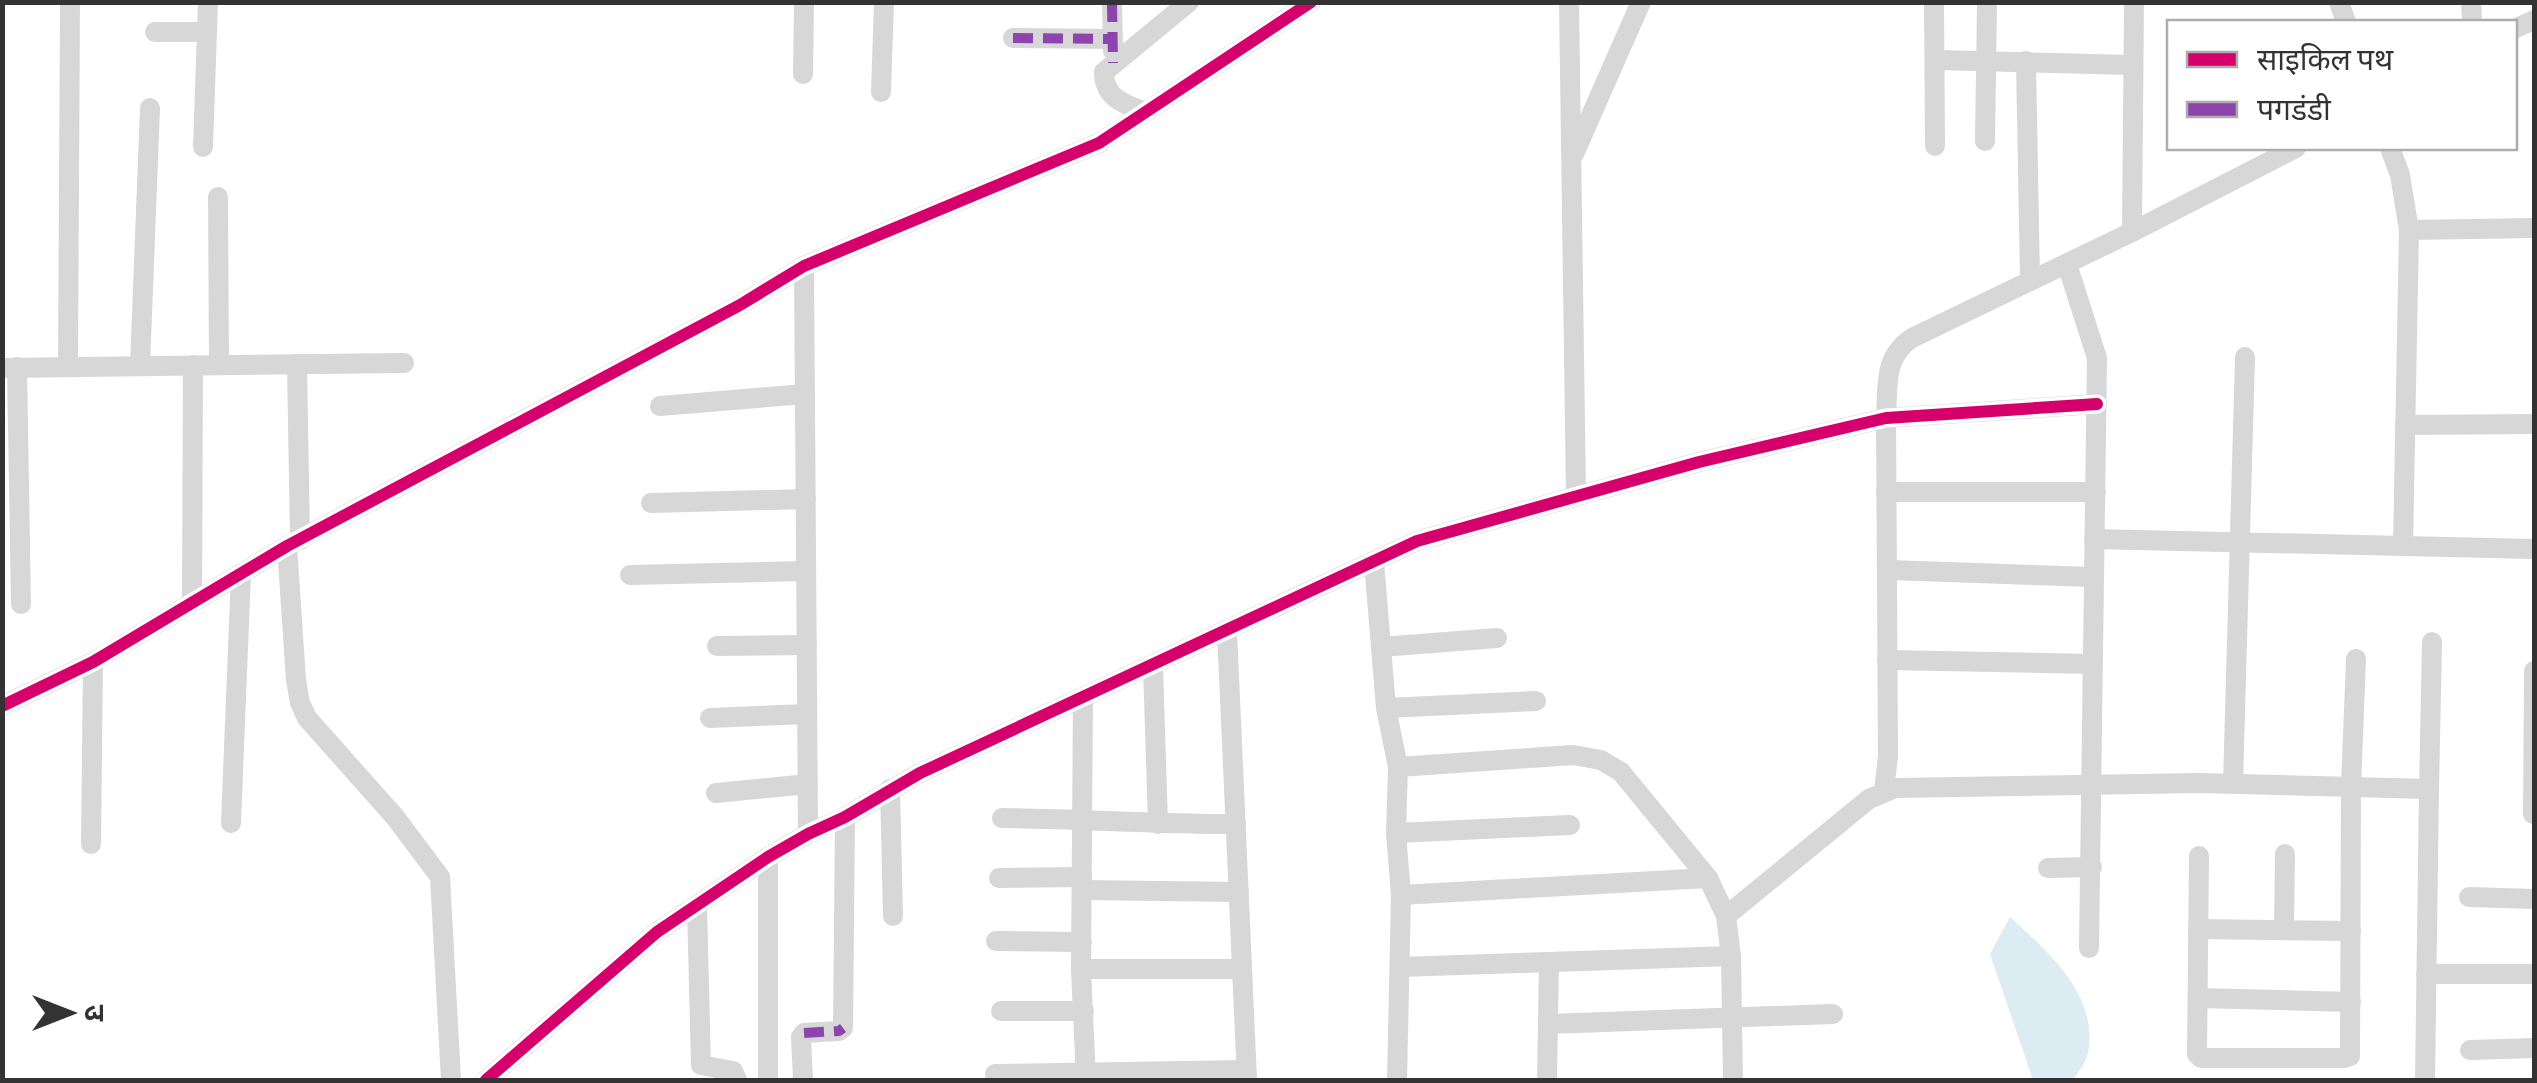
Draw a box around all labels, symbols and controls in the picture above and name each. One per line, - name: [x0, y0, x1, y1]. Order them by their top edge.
- legend: [2167, 20, 2517, 150]
- text: साइकिल पथ: [2257, 40, 2394, 76]
- text: पगडंडी: [2257, 90, 2332, 126]
- north arrow: [20, 963, 120, 1063]
- text: उ: [79, 1005, 113, 1022]

